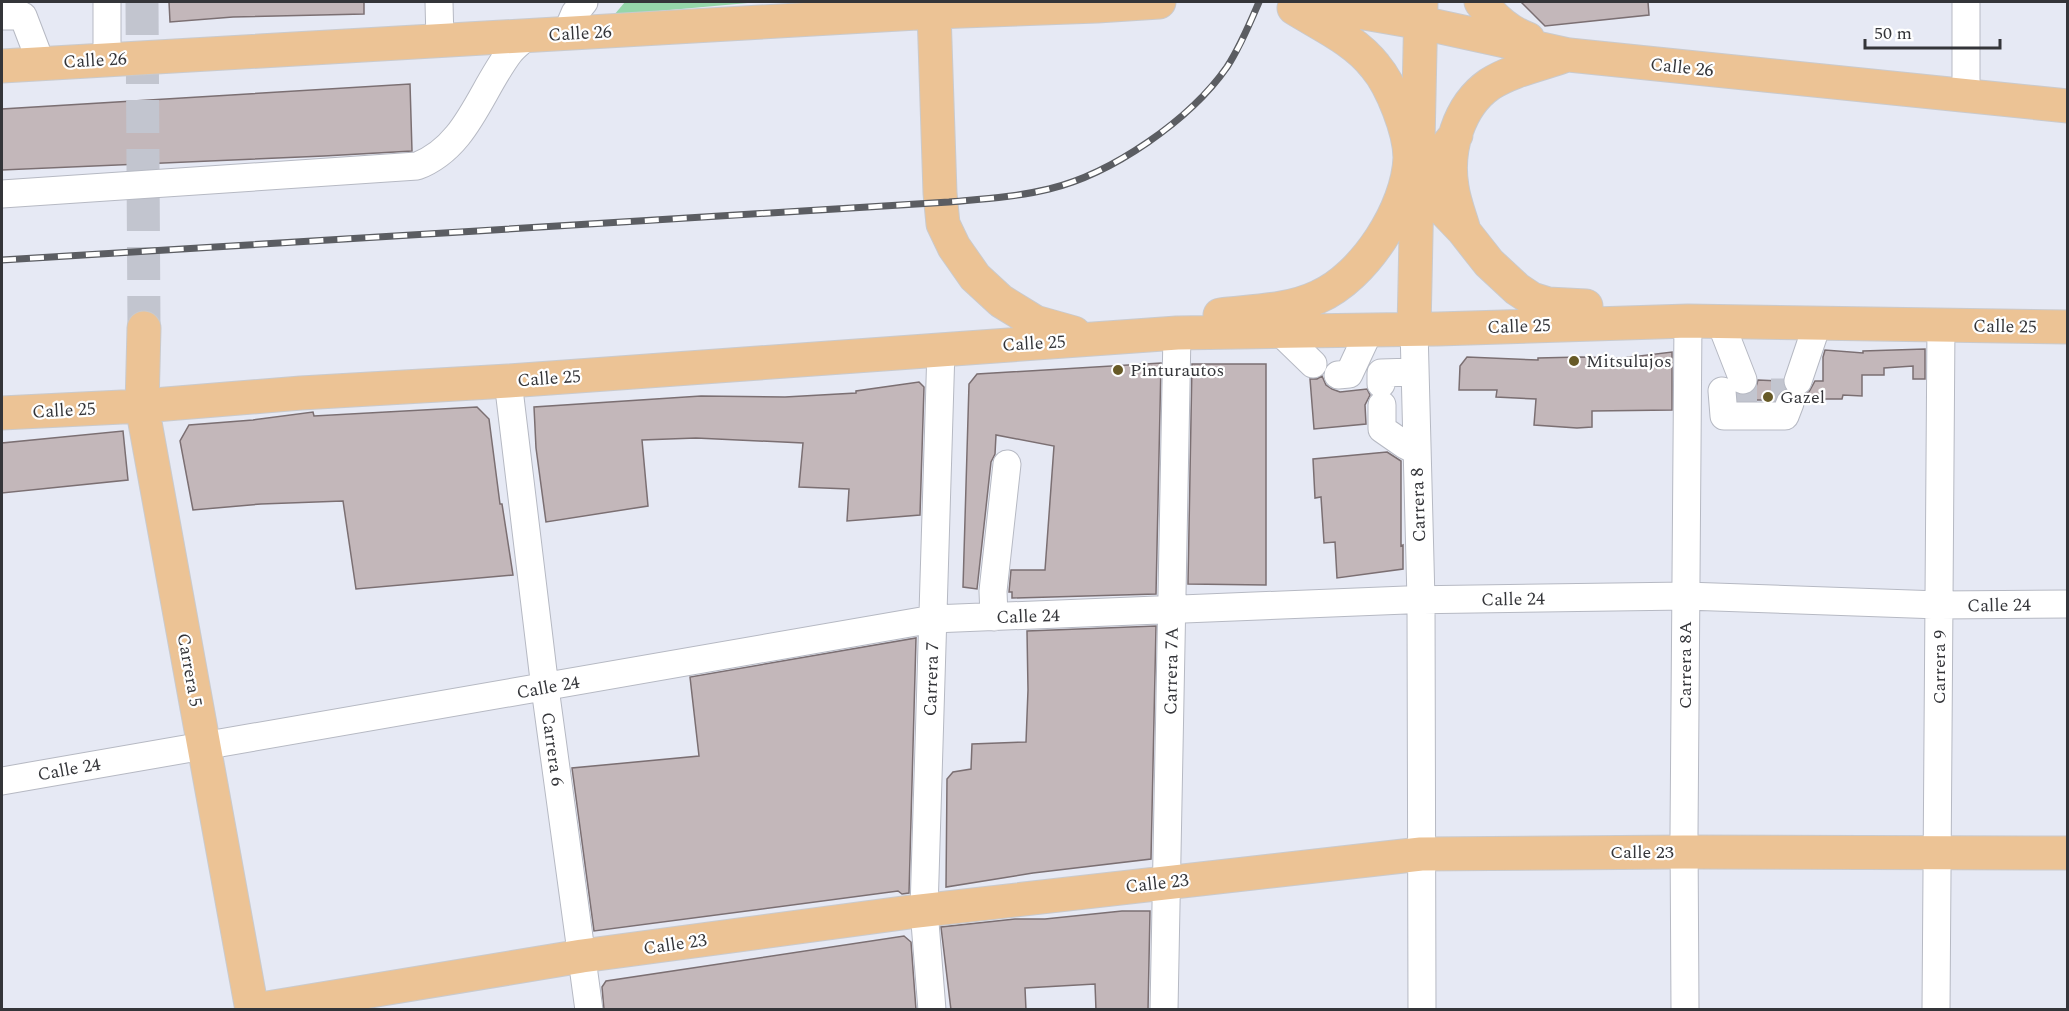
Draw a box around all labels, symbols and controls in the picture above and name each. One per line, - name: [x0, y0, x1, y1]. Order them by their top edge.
- scale bar: [1865, 12, 2000, 50]
- street label: Calle 26: [548, 18, 612, 49]
- text: 50 m: [1874, 20, 1912, 47]
- street label: Calle 26: [63, 45, 127, 76]
- street label: Calle 26: [1649, 51, 1715, 84]
- street label: Calle 25: [1487, 312, 1551, 341]
- street label: Calle 25: [1973, 312, 2037, 341]
- street label: Calle 25: [1002, 328, 1066, 359]
- place label: Mitsulujos: [1586, 348, 1672, 375]
- marker: Mitsulujos: [1567, 354, 1581, 368]
- place label: Pinturautos: [1130, 357, 1224, 384]
- street label: Calle 25: [516, 363, 582, 394]
- marker: Pinturautos: [1111, 363, 1125, 377]
- place label: Gazel: [1780, 384, 1825, 411]
- marker: Gazel: [1761, 390, 1775, 404]
- street label: Calle 25: [32, 395, 96, 426]
- street label: Carrera 8: [1404, 467, 1433, 543]
- street label: Calle 24: [1481, 585, 1545, 614]
- street label: Calle 24: [1967, 591, 2031, 620]
- street label: Calle 24: [996, 602, 1060, 631]
- street label: Carrera 8A: [1672, 621, 1699, 709]
- street label: Carrera 7A: [1157, 627, 1186, 715]
- street label: Carrera 9: [1926, 630, 1953, 704]
- street label: Carrera 5: [170, 631, 209, 709]
- street label: Carrera 7: [917, 641, 946, 717]
- street label: Calle 24: [514, 669, 582, 706]
- street label: Carrera 6: [534, 710, 571, 788]
- street label: Calle 24: [35, 751, 103, 788]
- street label: Calle 23: [1610, 839, 1674, 866]
- street label: Calle 23: [1124, 867, 1190, 900]
- street label: Calle 23: [642, 927, 708, 962]

